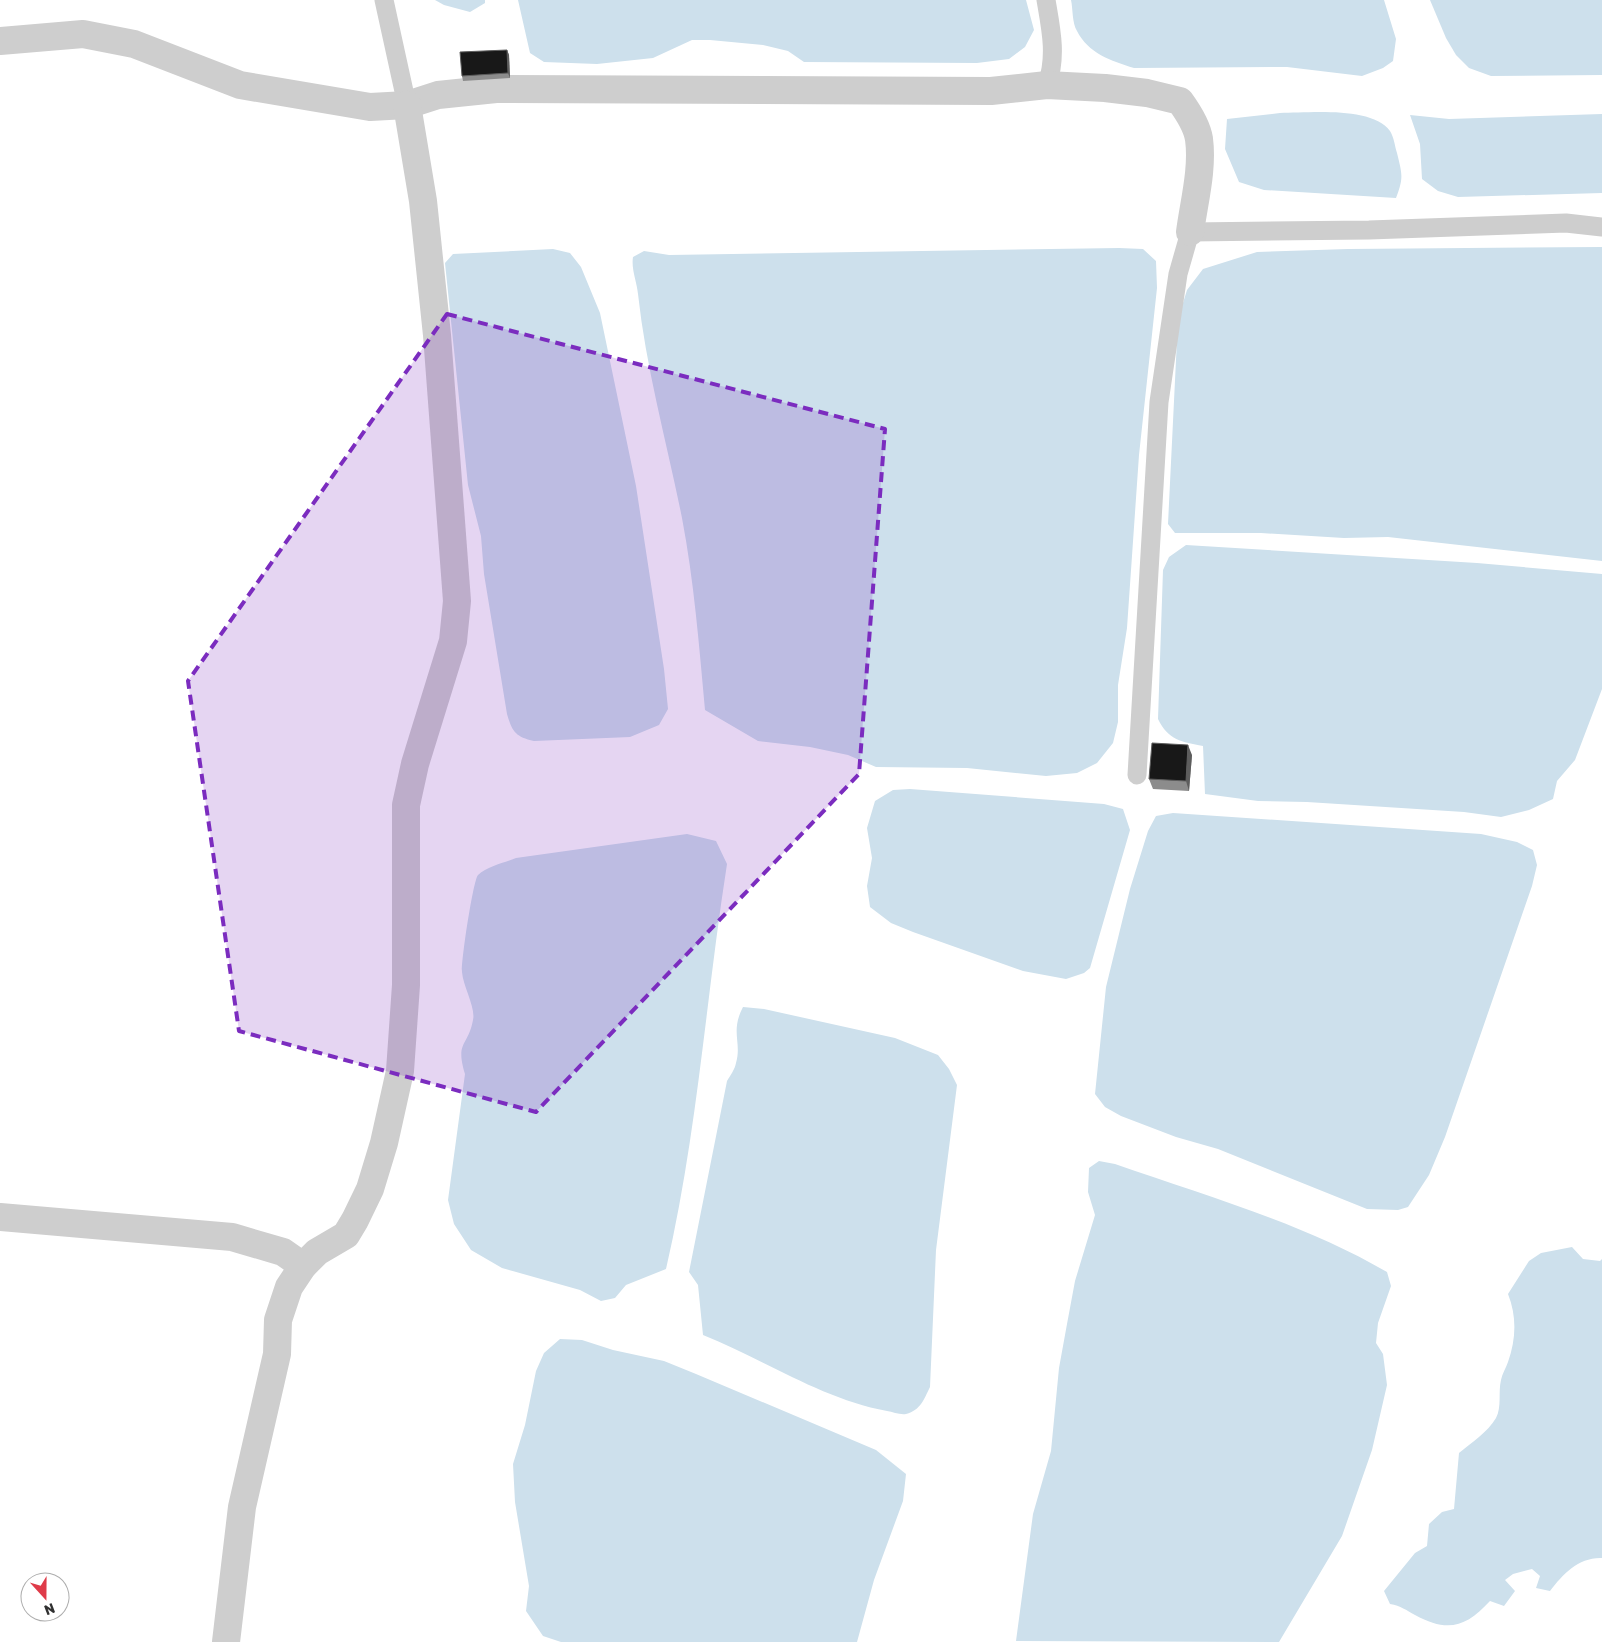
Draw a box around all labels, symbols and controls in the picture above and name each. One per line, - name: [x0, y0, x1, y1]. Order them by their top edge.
- north arrow: [20, 1572, 70, 1622]
- text: N: [42, 1599, 57, 1618]

